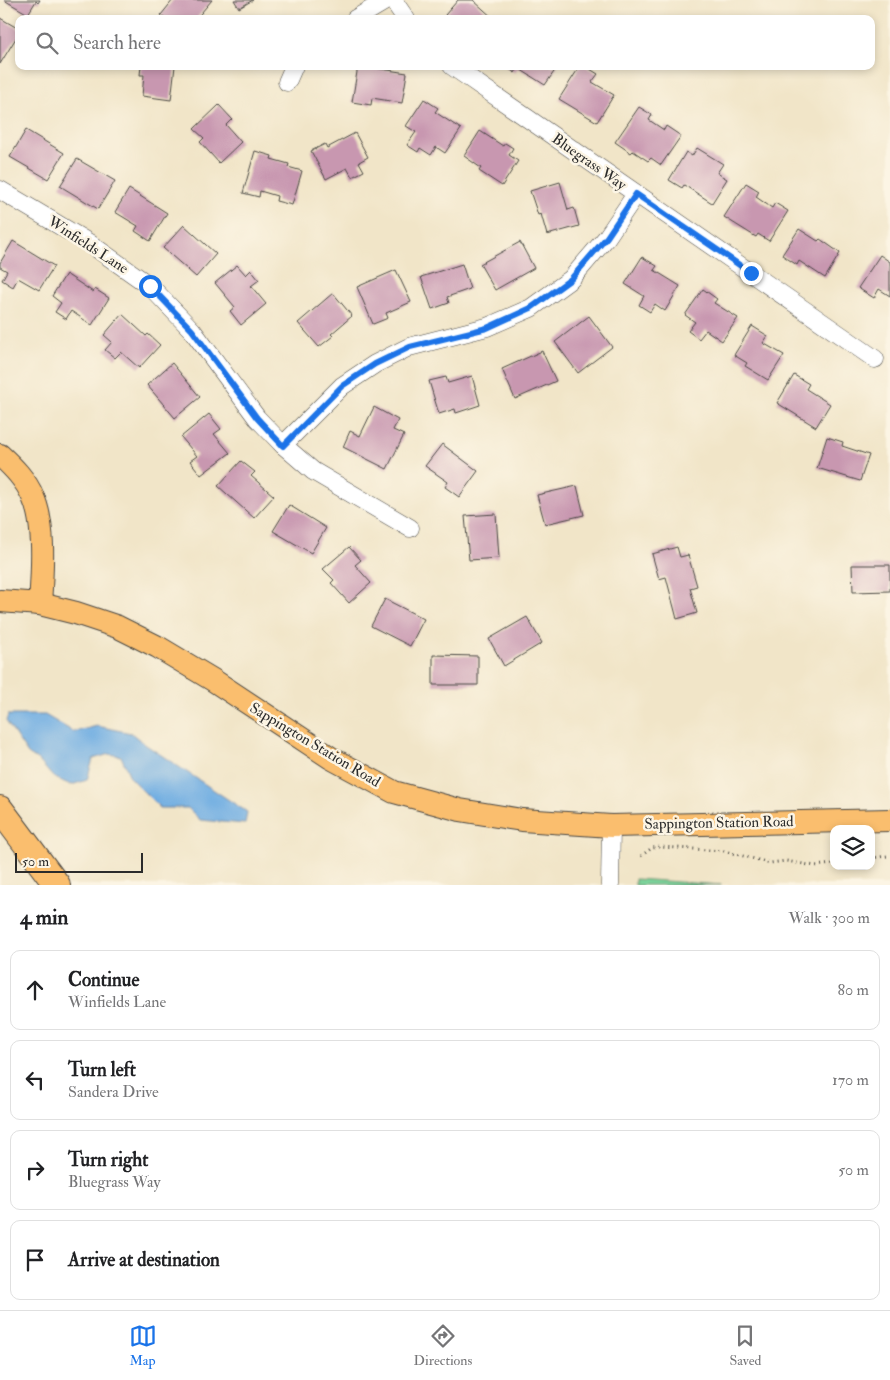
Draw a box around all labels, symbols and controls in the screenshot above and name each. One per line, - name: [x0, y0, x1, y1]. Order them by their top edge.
- search box: [15, 15, 875, 70]
- icon: search: [33, 29, 61, 57]
- text: Search here: [73, 31, 161, 55]
- street label: Bluegrass Way: [548, 129, 630, 195]
- street label: Winfields Lane: [43, 211, 132, 278]
- route end: [740, 262, 763, 285]
- route start: [139, 275, 162, 298]
- street label: Sappington Station Road: [246, 698, 384, 793]
- street label: Sappington Station Road: [644, 812, 794, 835]
- map controls: [830, 825, 875, 870]
- button: layers: [830, 825, 875, 870]
- scale bar: [15, 850, 142, 873]
- text: 50 m: [22, 853, 49, 870]
- text: 4 min: [20, 904, 68, 931]
- text: Walk · 300 m: [789, 908, 870, 928]
- text: Continue: [68, 968, 139, 992]
- icon: ahead: [21, 976, 49, 1004]
- text: 80 m: [838, 980, 869, 1000]
- text: Winfields Lane: [68, 992, 166, 1012]
- text: Turn left: [68, 1058, 136, 1082]
- icon: left: [21, 1066, 49, 1094]
- text: 170 m: [832, 1070, 869, 1090]
- text: Sandera Drive: [68, 1082, 159, 1102]
- text: Turn right: [68, 1148, 148, 1172]
- icon: right: [21, 1156, 49, 1184]
- text: 50 m: [838, 1160, 869, 1180]
- text: Bluegrass Way: [68, 1172, 161, 1192]
- icon: arrive: [21, 1246, 49, 1274]
- text: Arrive at destination: [68, 1248, 220, 1272]
- tab: Map: [129, 1322, 157, 1369]
- tab: Directions: [414, 1322, 472, 1369]
- tab: Saved: [729, 1322, 761, 1369]

